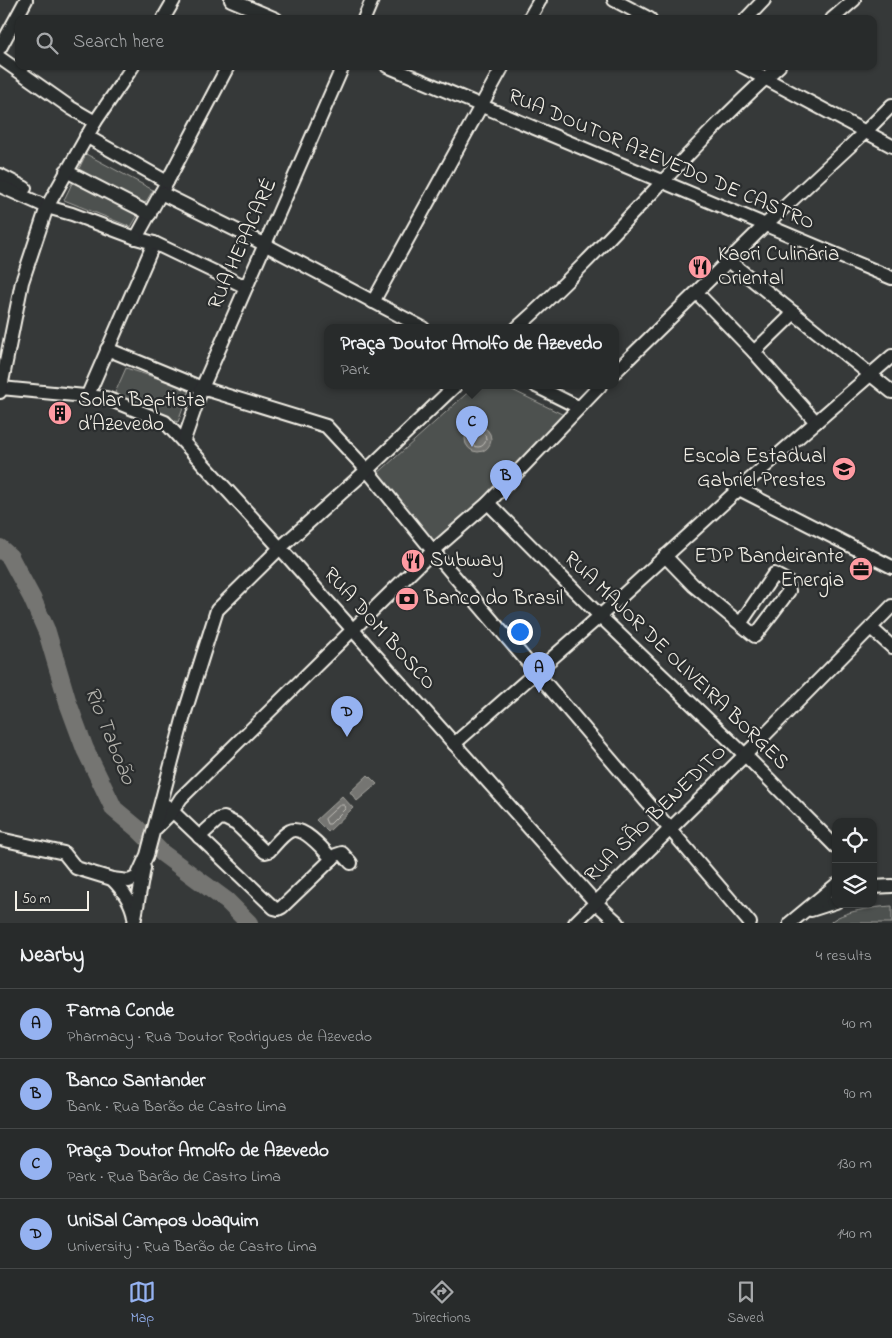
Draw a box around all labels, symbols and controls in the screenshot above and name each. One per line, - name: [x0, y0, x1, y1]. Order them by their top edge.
- search box: [15, 15, 877, 70]
- icon: search: [33, 29, 61, 57]
- text: Search here: [73, 29, 164, 56]
- street label: RUA DOUTOR AZEVEDO DE CASTRO: [503, 82, 819, 238]
- street label: RUA HEPACARÉ: [201, 174, 285, 314]
- place label: Kaori Culinária Oriental: [718, 240, 839, 294]
- restaurant icon: Kaori Culinária Oriental: [687, 254, 713, 280]
- popup: [324, 324, 619, 389]
- text: Praça Doutor Arnolfo de Azevedo: [341, 331, 602, 358]
- text: Park: [341, 358, 369, 382]
- place label: Solar Baptista d’Azevedo: [78, 386, 205, 440]
- building icon: Solar Baptista d’Azevedo: [47, 400, 73, 426]
- pin: C: [456, 406, 488, 447]
- place label: Escola Estadual Gabriel Prestes: [682, 442, 826, 496]
- school or university icon: Escola Estadual Gabriel Prestes: [831, 456, 857, 482]
- pin: B: [490, 460, 522, 501]
- place label: EDP Bandeirante Energia: [694, 542, 845, 598]
- street label: RUA MAJOR DE OLIVEIRA BORGES: [556, 545, 796, 777]
- place label: Subway: [430, 546, 503, 578]
- restaurant icon: Subway: [400, 548, 426, 574]
- office icon: EDP Bandeirante Energia: [848, 556, 874, 582]
- street label: RUA DOM BOSCO: [316, 561, 442, 697]
- place label: Banco do Brasil: [423, 584, 563, 614]
- bank icon: Banco do Brasil: [394, 586, 420, 612]
- your location: [507, 619, 533, 645]
- pin: A: [523, 652, 555, 693]
- water label: Rio Taboão: [75, 682, 144, 791]
- pin: D: [331, 696, 363, 737]
- street label: RUA SÃO BENEDITO: [578, 738, 734, 890]
- map controls: [832, 818, 877, 908]
- button: locate: [832, 818, 877, 863]
- button: layers: [832, 863, 877, 908]
- scale bar: [15, 888, 89, 911]
- text: 50 m: [22, 889, 50, 910]
- text: Nearby: [20, 941, 84, 971]
- text: 4 results: [816, 944, 872, 968]
- text: Farma Conde: [67, 998, 174, 1025]
- text: A: [31, 1012, 41, 1036]
- text: 40 m: [842, 1012, 872, 1036]
- text: Pharmacy · Rua Doutor Rodrigues de Azevedo: [67, 1025, 372, 1049]
- text: Banco Santander: [67, 1068, 205, 1095]
- text: B: [31, 1082, 41, 1106]
- text: 90 m: [844, 1082, 872, 1106]
- text: Bank · Rua Barão de Castro Lima: [67, 1095, 286, 1119]
- text: Praça Doutor Arnolfo de Azevedo: [67, 1138, 329, 1165]
- text: C: [32, 1152, 40, 1176]
- text: 130 m: [837, 1152, 872, 1176]
- text: Park · Rua Barão de Castro Lima: [67, 1165, 281, 1189]
- text: UniSal Campos Joaquim: [67, 1208, 259, 1235]
- text: D: [30, 1222, 42, 1246]
- text: 140 m: [837, 1222, 872, 1246]
- text: University · Rua Barão de Castro Lima: [67, 1235, 317, 1259]
- tab: Map: [128, 1278, 156, 1329]
- tab: Directions: [413, 1278, 471, 1329]
- tab: Saved: [727, 1278, 764, 1329]

